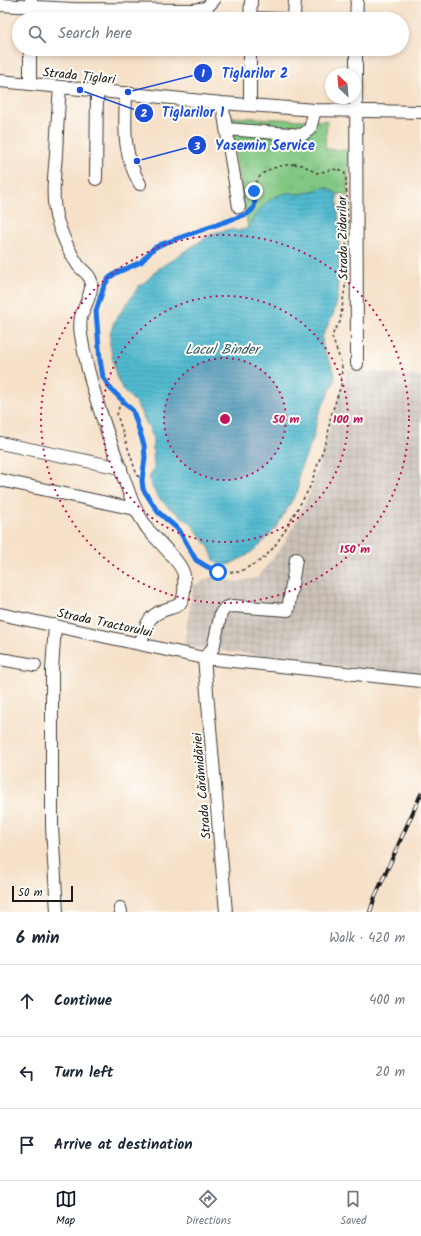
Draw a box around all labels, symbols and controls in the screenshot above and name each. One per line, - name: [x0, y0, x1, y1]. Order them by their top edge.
- search box: [12, 12, 409, 56]
- text: Search here: [58, 22, 132, 46]
- icon: search: [26, 23, 48, 45]
- callout: Tiglarilor 2: [193, 60, 296, 86]
- street label: Strada Țiglari: [42, 62, 117, 91]
- text: Tiglarilor 2: [222, 63, 288, 85]
- text: 1: [201, 64, 205, 83]
- north arrow: [325, 68, 361, 104]
- callout: Tiglarilor 1: [134, 100, 232, 126]
- text: Tiglarilor 1: [162, 102, 225, 124]
- text: 2: [141, 104, 148, 123]
- callout: Yasemin Service: [187, 132, 322, 158]
- text: Yasemin Service: [215, 135, 315, 157]
- text: 3: [193, 137, 201, 156]
- route end: [245, 182, 263, 200]
- street label: Strada Zidarilor: [332, 195, 355, 280]
- water label: Lacul Binder: [185, 339, 262, 361]
- text: 50 m: [272, 410, 300, 429]
- text: 100 m: [333, 410, 363, 429]
- centre of rings: [218, 412, 232, 426]
- text: 150 m: [340, 540, 370, 559]
- route start: [209, 563, 227, 581]
- street label: Strada Tractorului: [55, 603, 155, 644]
- street label: Strada Cărămidăriei: [187, 731, 218, 840]
- scale bar: [12, 884, 73, 903]
- text: 50 m: [18, 884, 43, 902]
- text: 6 min: [16, 925, 60, 952]
- text: Walk · 420 m: [329, 928, 405, 949]
- text: Continue: [54, 989, 112, 1013]
- icon: ahead: [16, 990, 38, 1012]
- text: 400 m: [369, 990, 405, 1011]
- text: Turn left: [54, 1061, 114, 1085]
- icon: left: [16, 1062, 38, 1084]
- text: 20 m: [375, 1062, 405, 1083]
- text: Arrive at destination: [54, 1133, 193, 1157]
- icon: arrive: [16, 1134, 38, 1156]
- tab: Map: [55, 1188, 77, 1230]
- tab: Directions: [186, 1188, 231, 1230]
- tab: Saved: [340, 1188, 366, 1230]

